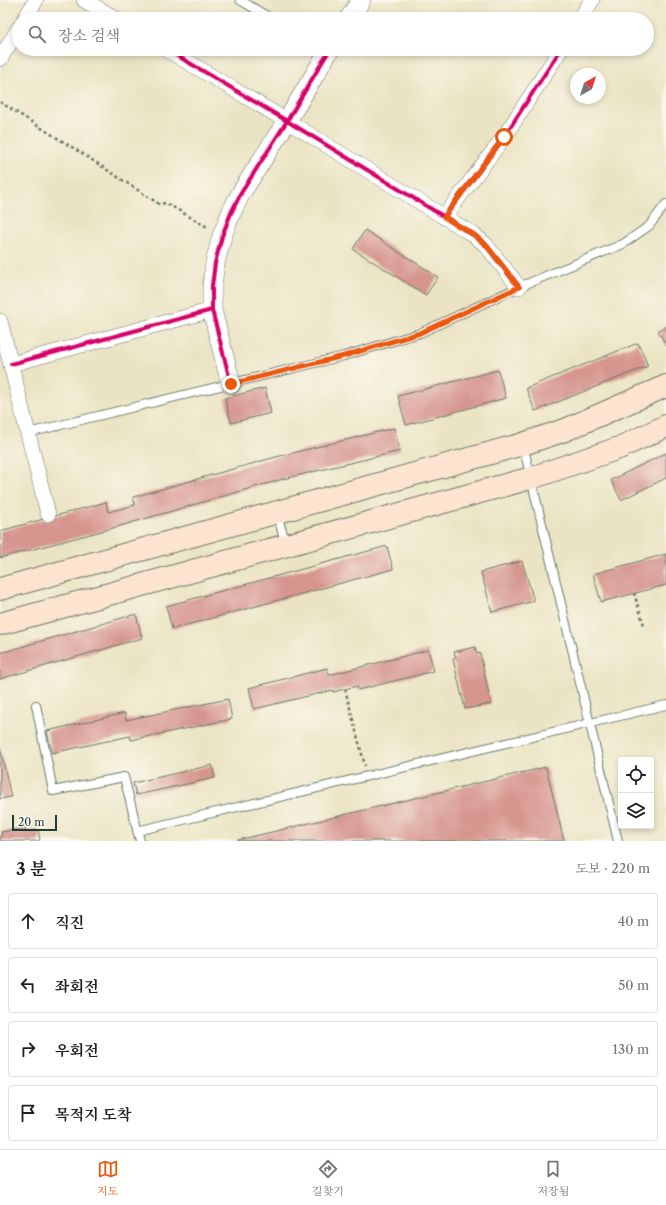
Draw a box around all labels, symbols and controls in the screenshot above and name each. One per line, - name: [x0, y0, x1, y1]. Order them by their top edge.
- search box: [12, 12, 654, 56]
- icon: search: [26, 23, 48, 45]
- text: 장소 검색: [58, 26, 120, 45]
- north arrow: [570, 68, 606, 104]
- route start: [495, 128, 513, 146]
- route end: [222, 375, 240, 393]
- map controls: [618, 757, 654, 829]
- button: locate: [618, 757, 654, 793]
- button: layers: [618, 793, 654, 829]
- scale bar: [12, 813, 57, 832]
- text: 20 m: [18, 815, 44, 829]
- text: 3 분: [16, 859, 46, 879]
- text: 도보 · 220 m: [576, 860, 650, 876]
- icon: ahead: [17, 910, 39, 932]
- text: 직진: [55, 913, 84, 932]
- text: 40 m: [618, 913, 649, 929]
- icon: left: [17, 974, 39, 996]
- text: 좌회전: [55, 977, 98, 996]
- text: 50 m: [618, 977, 649, 993]
- icon: right: [17, 1038, 39, 1060]
- text: 우회전: [55, 1041, 98, 1060]
- text: 130 m: [613, 1041, 649, 1057]
- icon: arrive: [17, 1102, 39, 1124]
- text: 목적지 도착: [55, 1105, 131, 1124]
- tab: 지도: [97, 1158, 119, 1198]
- tab: 길찾기: [312, 1158, 344, 1198]
- tab: 저장됨: [537, 1158, 569, 1198]

